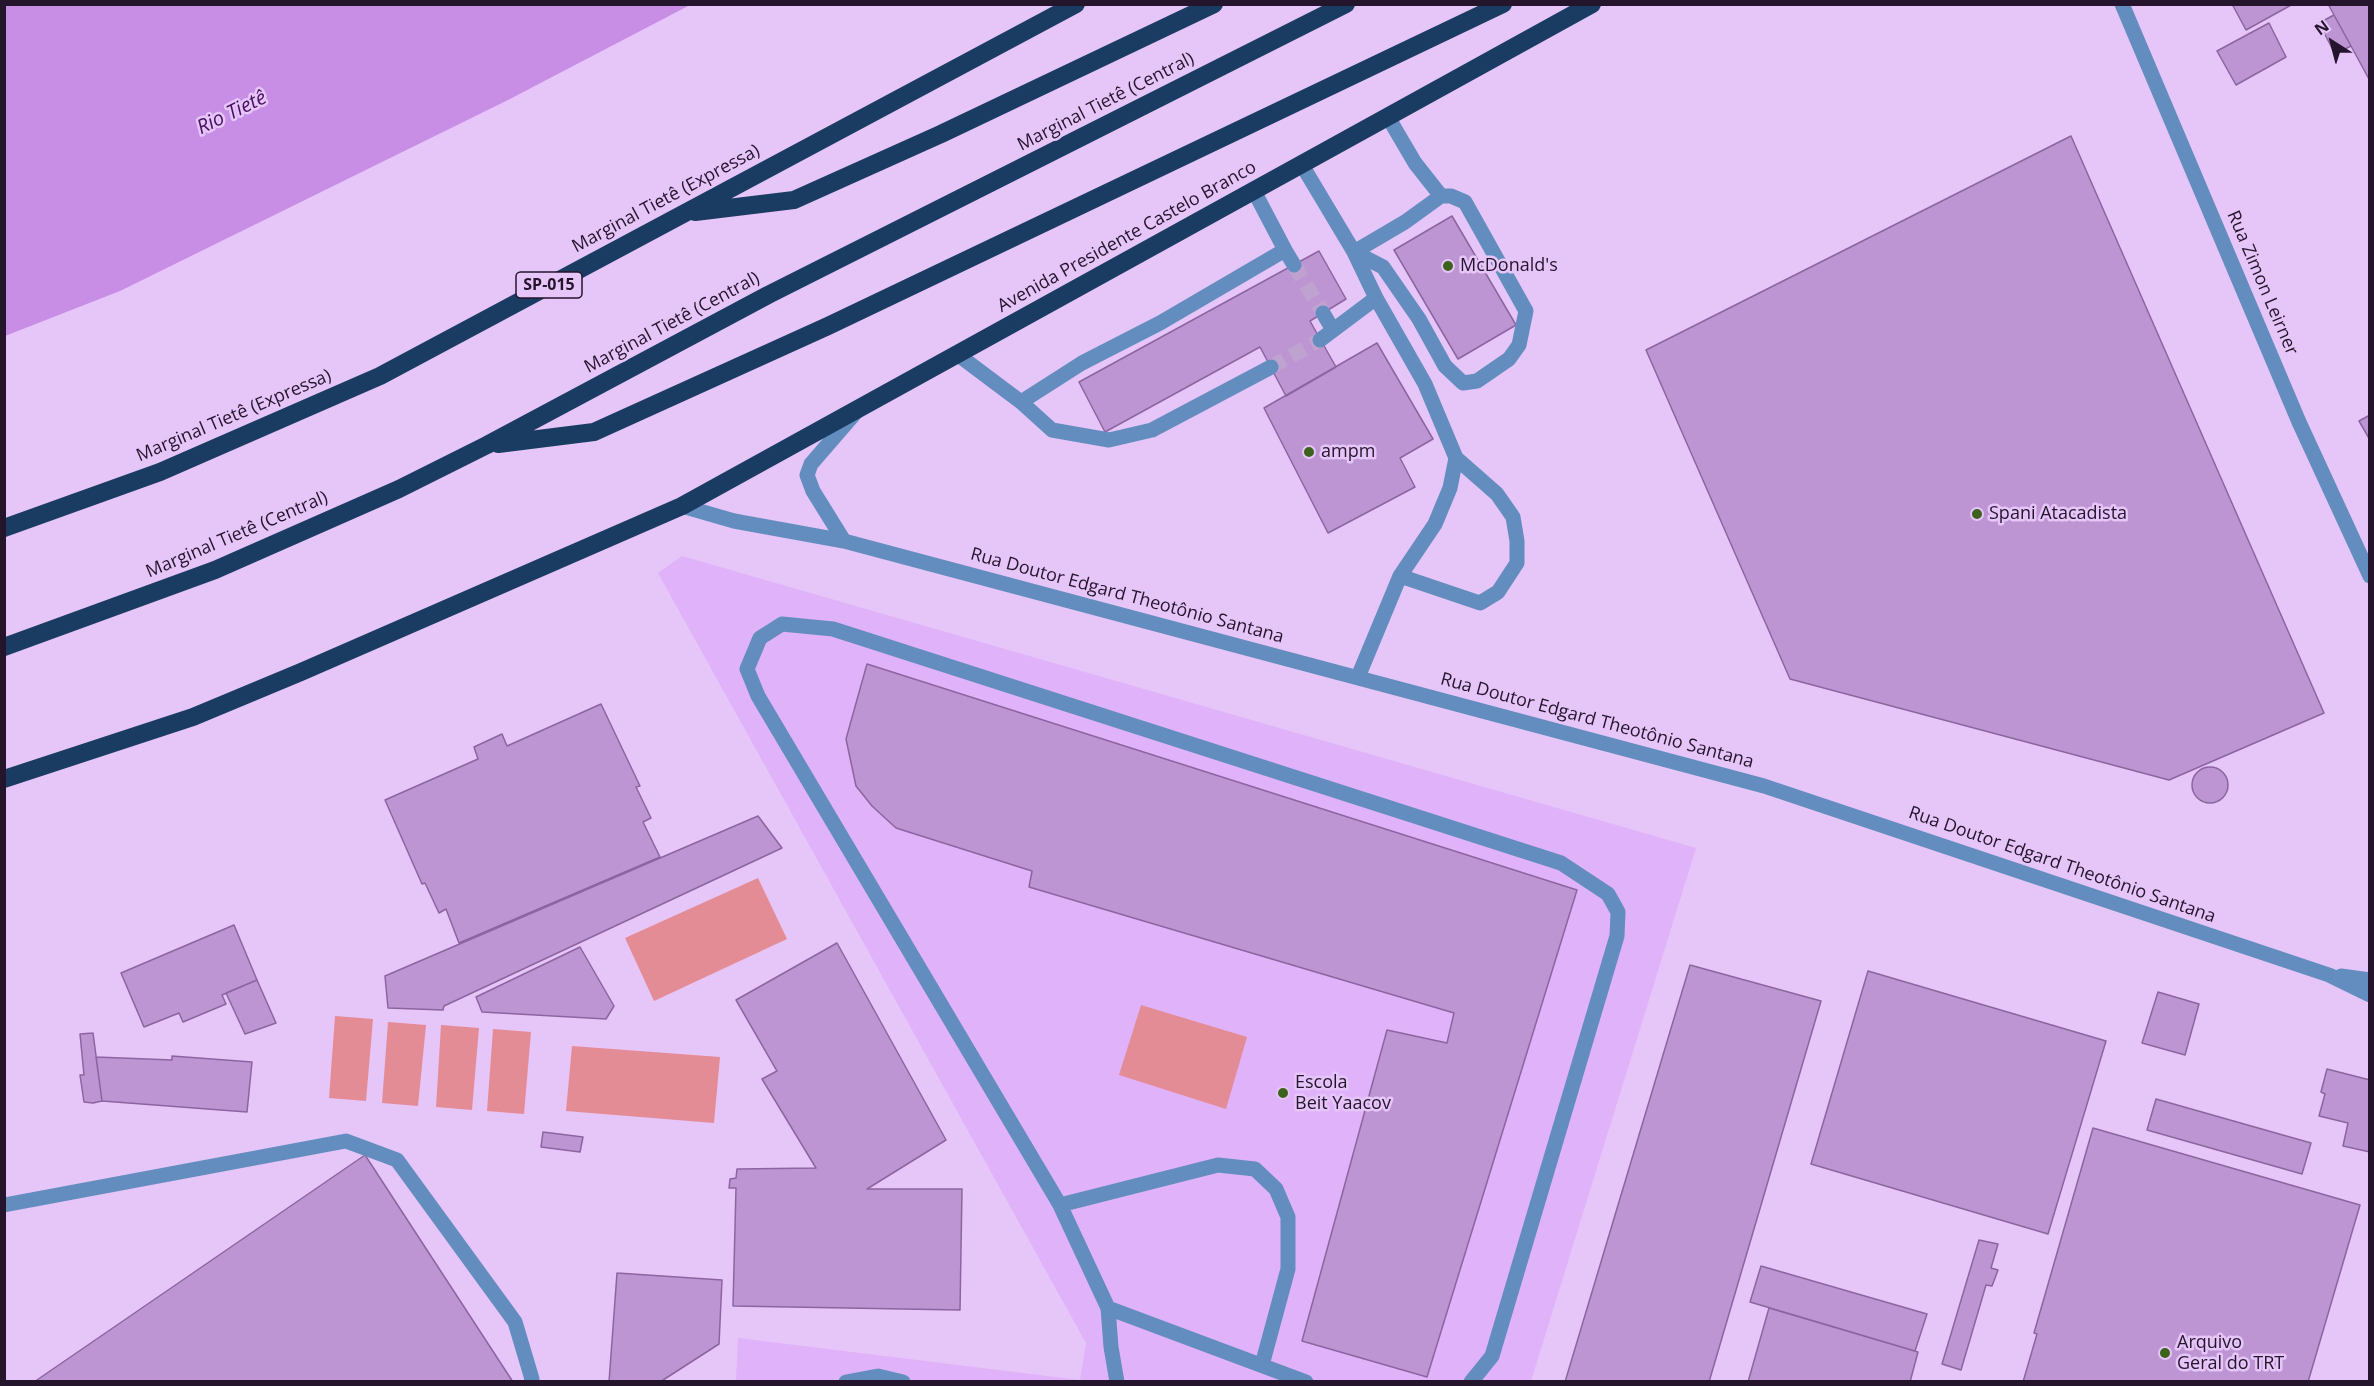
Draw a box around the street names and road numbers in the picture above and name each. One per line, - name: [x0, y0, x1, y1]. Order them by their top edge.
- street label: Marginal Tietê (Central): [1014, 48, 1198, 156]
- street label: Marginal Tietê (Expressa): [568, 140, 764, 258]
- street label: Avenida Presidente Castelo Branco: [994, 157, 1260, 317]
- street label: Rua Zimon Leirner: [2222, 208, 2302, 358]
- street label: Marginal Tietê (Central): [581, 268, 763, 378]
- road number: SP-015: [516, 272, 582, 298]
- street label: Marginal Tietê (Expressa): [133, 365, 335, 467]
- street label: Marginal Tietê (Central): [143, 487, 331, 583]
- street label: Rua Doutor Edgard Theotônio Santana: [968, 544, 1286, 648]
- street label: Rua Doutor Edgard Theotônio Santana: [1438, 669, 1756, 773]
- street label: Rua Doutor Edgard Theotônio Santana: [1906, 802, 2218, 928]

